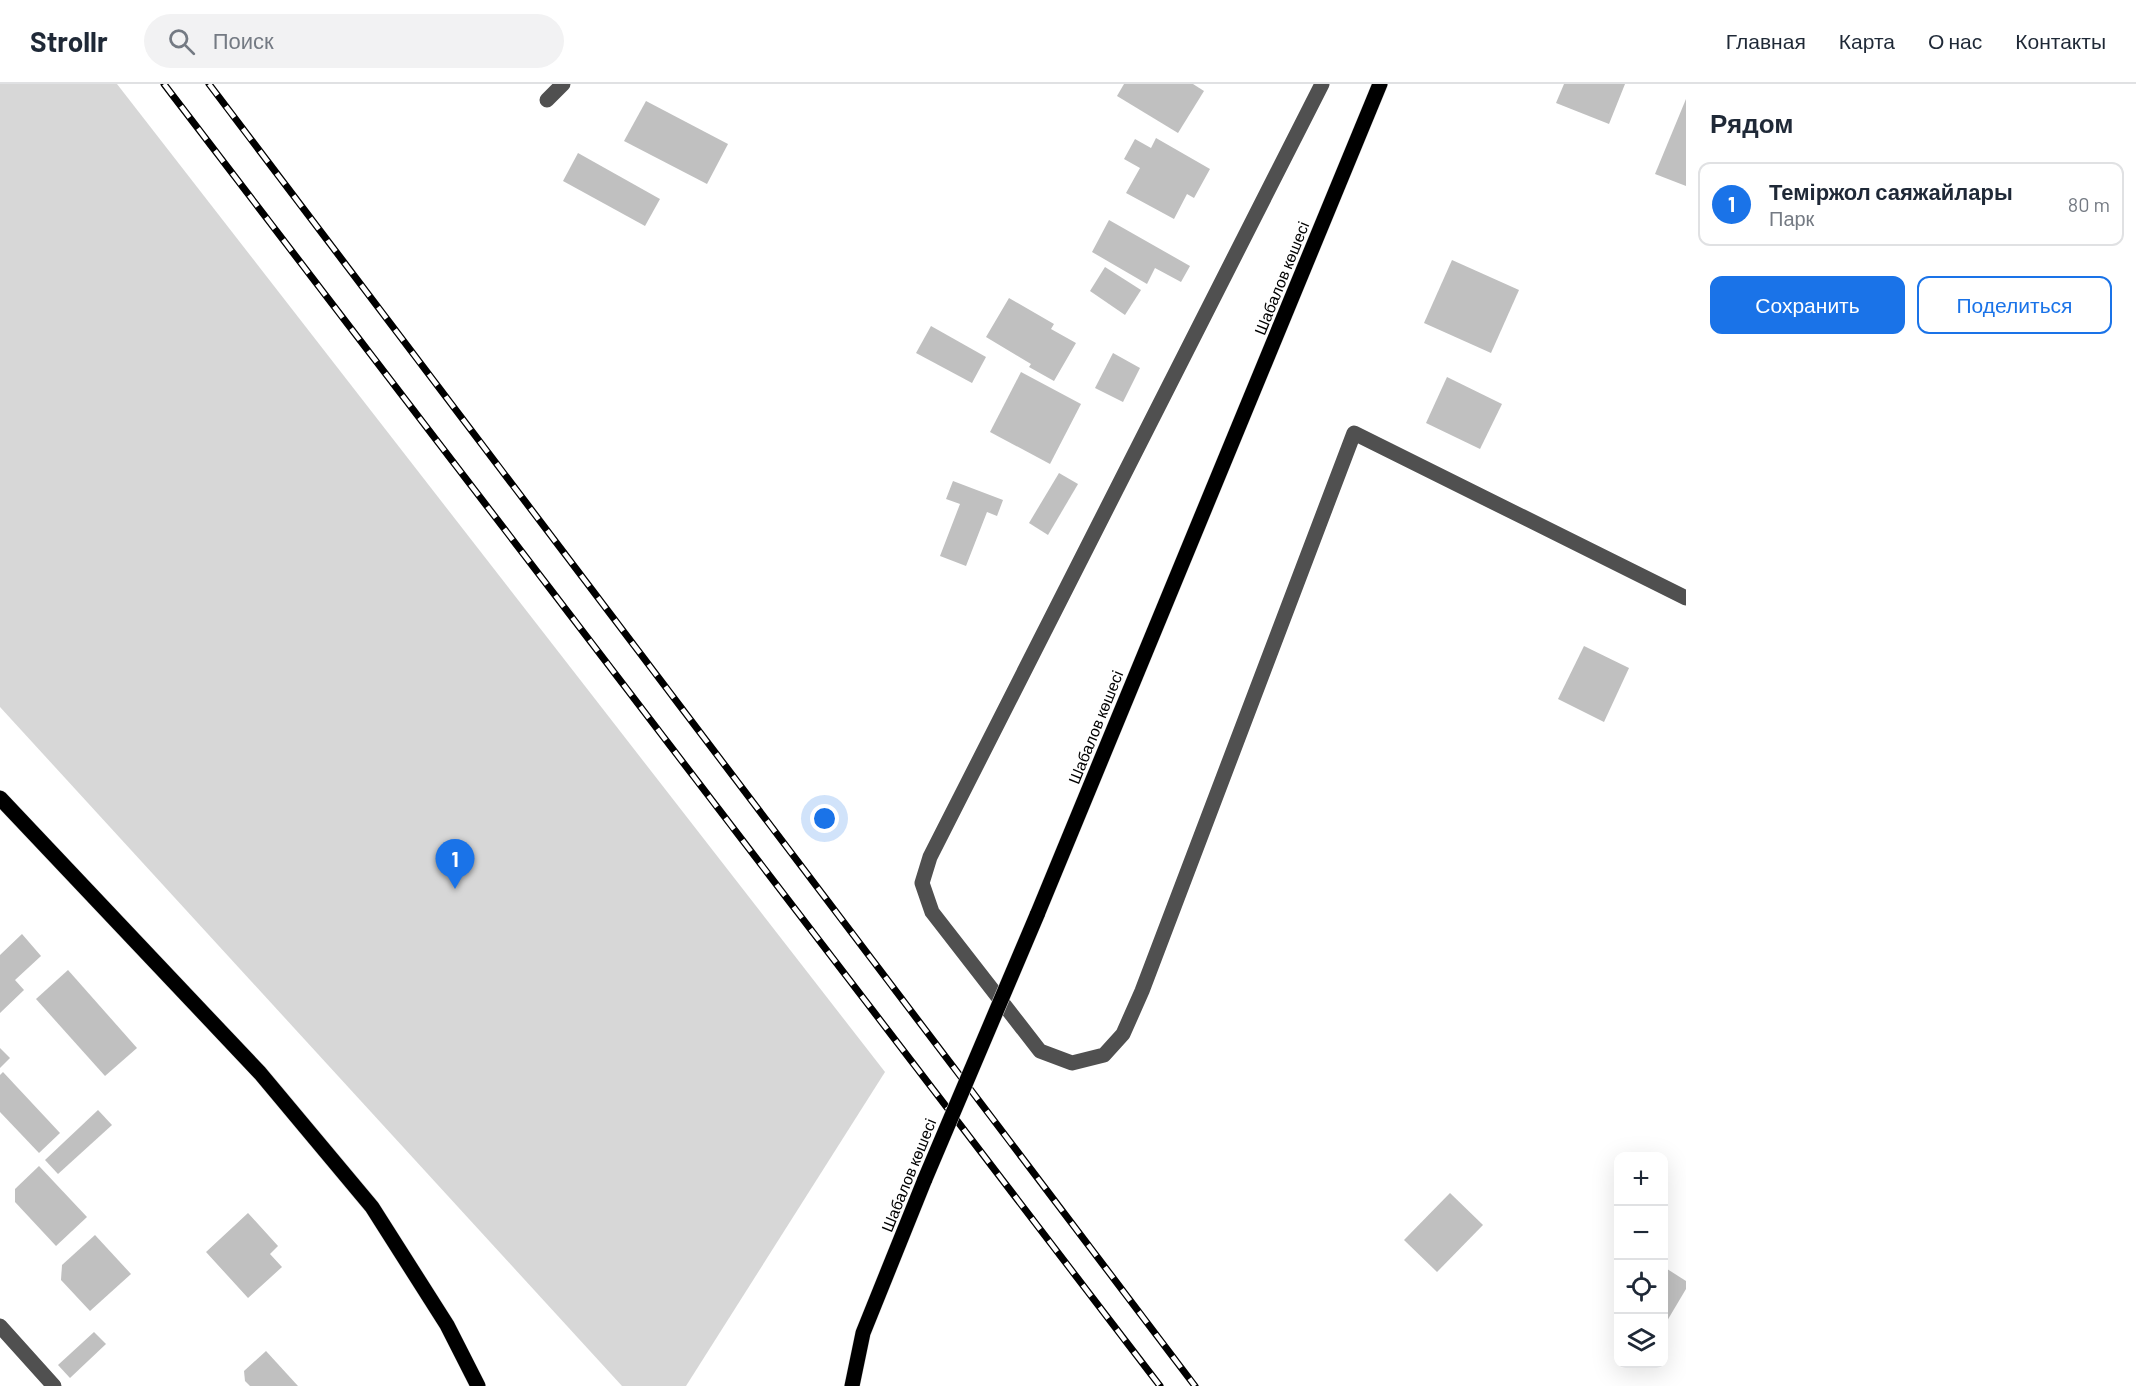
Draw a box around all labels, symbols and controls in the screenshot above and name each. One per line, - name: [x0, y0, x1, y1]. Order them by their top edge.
- search box: [144, 14, 564, 68]
- text: Strollr: [30, 24, 108, 58]
- icon: search: [165, 25, 198, 58]
- text: Поиск: [213, 27, 274, 53]
- text: Главная: [1726, 28, 1806, 53]
- text: Карта: [1839, 28, 1895, 53]
- text: О нас: [1928, 28, 1982, 53]
- text: Контакты: [2015, 28, 2106, 53]
- text: Рядом: [1710, 107, 1793, 138]
- text: Теміржол саяжайлары: [1769, 178, 2013, 204]
- text: 1: [1728, 192, 1735, 216]
- text: 80 m: [2068, 192, 2110, 216]
- text: Парк: [1769, 206, 1814, 230]
- street label: Шабалов көшесі: [1250, 219, 1312, 337]
- button: Сохранить: [1710, 276, 1905, 334]
- button: Поделиться: [1917, 276, 2112, 334]
- street label: Шабалов көшесі: [1064, 668, 1126, 786]
- your location: [810, 804, 839, 833]
- pin: 1: [436, 840, 474, 889]
- street label: Шабалов көшесі: [877, 1116, 939, 1234]
- map controls: [1614, 1152, 1668, 1368]
- button: +: [1614, 1152, 1668, 1206]
- button: −: [1614, 1206, 1668, 1260]
- button: locate: [1614, 1260, 1668, 1314]
- button: layers: [1614, 1314, 1668, 1368]

